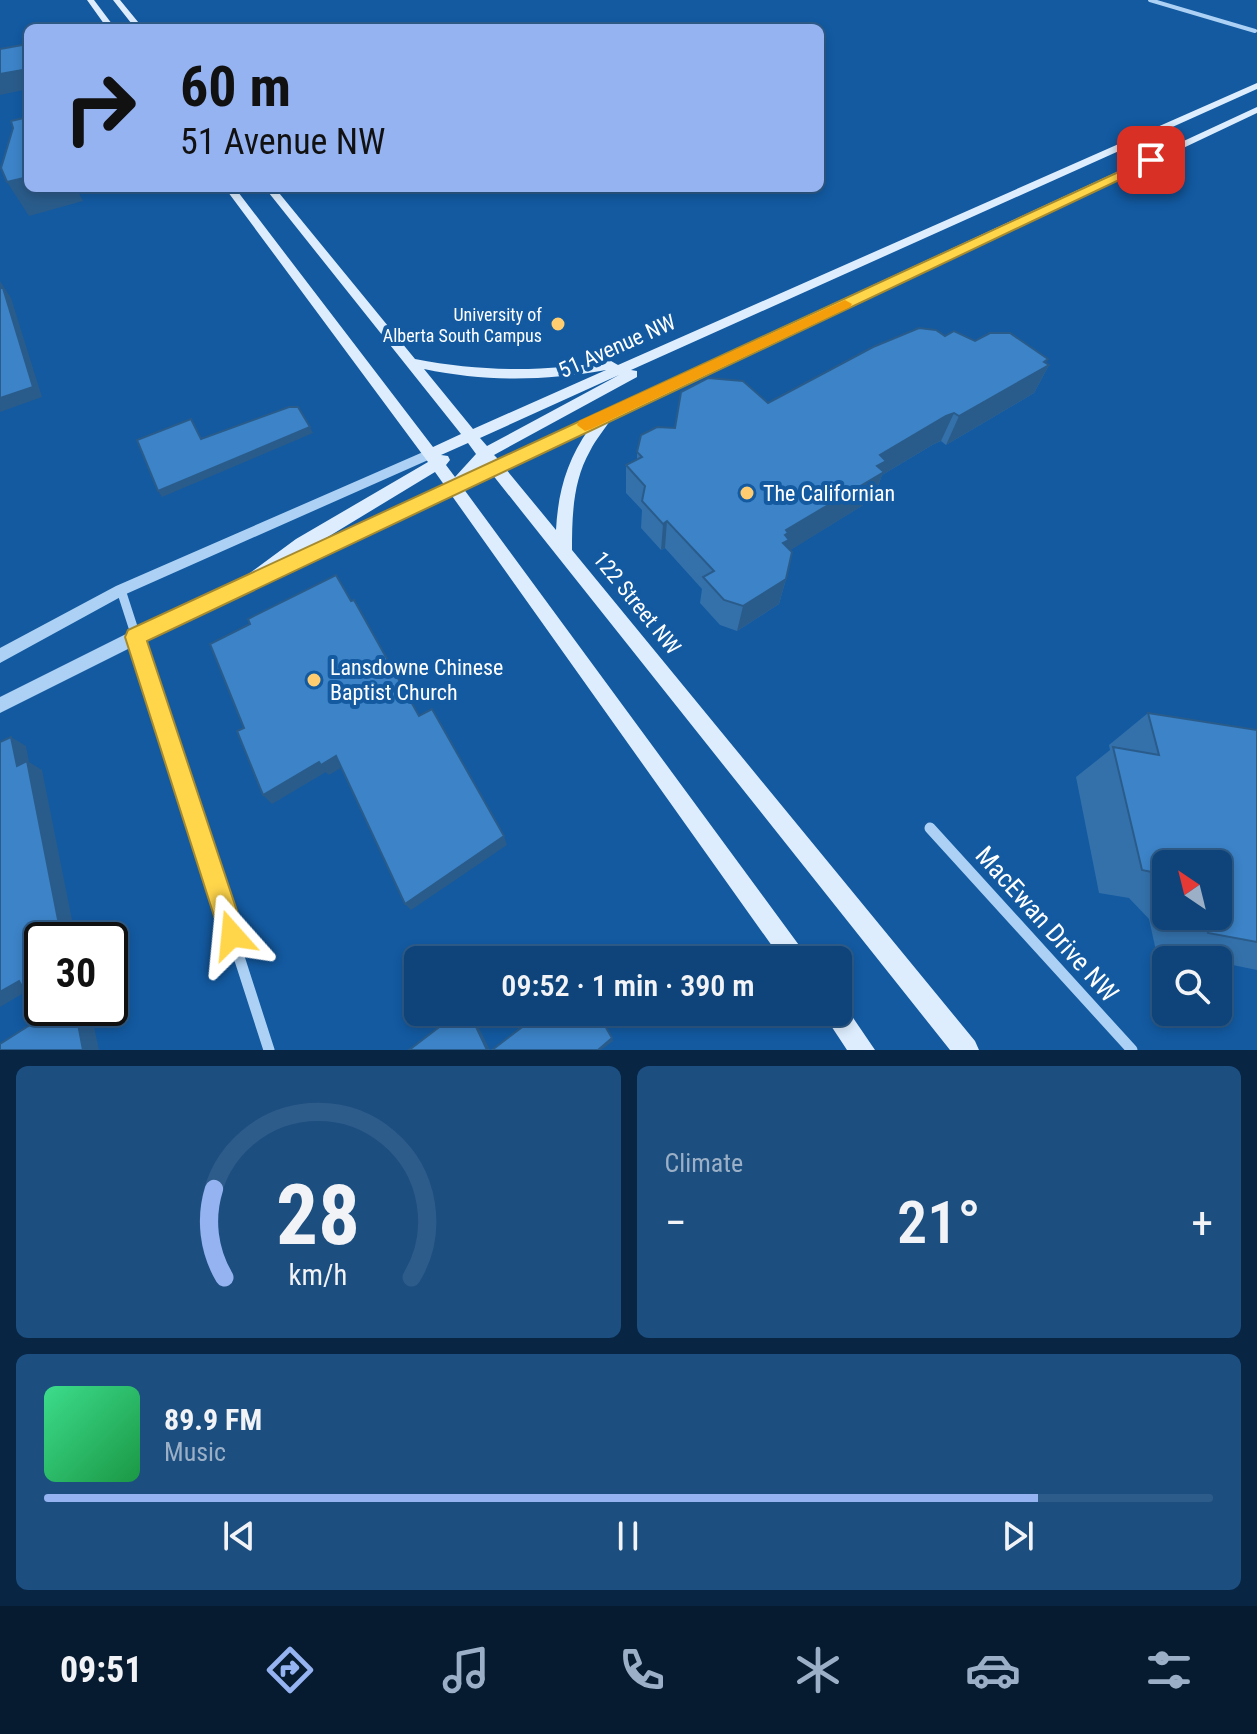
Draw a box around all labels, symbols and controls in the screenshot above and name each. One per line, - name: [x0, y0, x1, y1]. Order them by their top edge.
- text: 60 m: [180, 54, 291, 120]
- icon: right: [48, 56, 152, 160]
- text: 51 Avenue NW: [180, 121, 385, 163]
- pin: [1117, 126, 1185, 194]
- icon: arrive: [1129, 138, 1173, 182]
- place label: University of Alberta South Campus: [383, 304, 542, 346]
- street label: 51 Avenue NW: [555, 309, 680, 383]
- marker: University of Alberta South Campus: [549, 315, 567, 333]
- place label: The Californian: [763, 481, 895, 506]
- marker: The Californian: [738, 484, 756, 502]
- street label: 122 Street NW: [588, 547, 686, 659]
- place label: Lansdowne Chinese Baptist Church: [330, 655, 503, 705]
- marker: Lansdowne Chinese Baptist Church: [305, 671, 323, 689]
- street label: MacEwan Drive NW: [969, 840, 1125, 1008]
- north arrow: [1152, 850, 1232, 930]
- map controls: [1152, 850, 1232, 1026]
- position arrow: [190, 893, 274, 977]
- speed limit sign: 30: [24, 922, 128, 1026]
- button: search: [1152, 946, 1232, 1026]
- text: 09:52 · 1 min · 390 m: [501, 968, 755, 1003]
- text: Climate: [665, 1148, 743, 1178]
- text: 28: [276, 1167, 360, 1264]
- text: 21°: [897, 1187, 981, 1258]
- text: −: [665, 1197, 687, 1249]
- text: +: [1191, 1197, 1213, 1249]
- text: km/h: [289, 1258, 348, 1292]
- text: 89.9 FM: [164, 1402, 262, 1437]
- text: Music: [164, 1437, 226, 1467]
- icon: previous: [217, 1514, 261, 1558]
- icon: pause: [606, 1514, 650, 1558]
- icon: next: [996, 1514, 1040, 1558]
- icon: directions: [262, 1642, 318, 1698]
- icon: music: [438, 1642, 494, 1698]
- icon: phone: [614, 1642, 670, 1698]
- icon: climate: [790, 1642, 846, 1698]
- icon: car: [965, 1642, 1021, 1698]
- icon: filters: [1141, 1642, 1197, 1698]
- text: 09:51: [60, 1649, 143, 1691]

